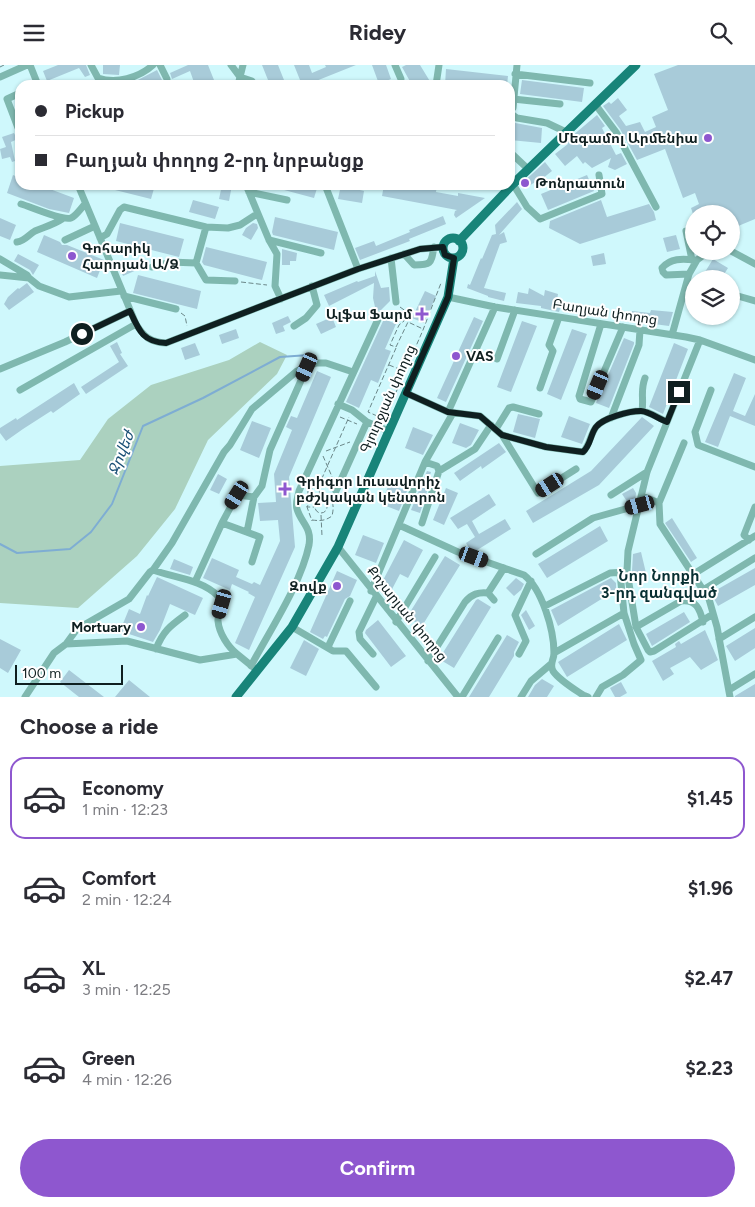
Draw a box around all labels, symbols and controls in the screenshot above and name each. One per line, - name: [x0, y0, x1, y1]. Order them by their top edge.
- icon: menu: [20, 19, 48, 47]
- text: Ridey: [349, 19, 406, 46]
- icon: search: [707, 19, 735, 47]
- text: Pickup: [65, 100, 124, 123]
- place label: Մեգամոլ Արմենիա: [558, 130, 698, 147]
- marker: Մեգամոլ Արմենիա: [702, 132, 714, 144]
- text: Բաղյան փողոց 2-րդ նրբանցք: [65, 149, 364, 172]
- place label: Թոնրատուն: [535, 175, 625, 192]
- marker: Թոնրատուն: [519, 177, 531, 189]
- map controls: [685, 205, 740, 325]
- button: locate: [685, 205, 740, 260]
- place label: Գոհարիկ Հարոյան Ա/Ձ: [82, 240, 179, 273]
- marker: Գոհարիկ Հարոյան Ա/Ձ: [66, 250, 78, 262]
- button: layers: [685, 270, 740, 325]
- street label: Բաղյան փողոց: [551, 295, 659, 329]
- place label: Ալֆա Ֆարմ: [326, 306, 413, 323]
- marker: Ալֆա Ֆարմ: [416, 308, 428, 320]
- route start: [71, 323, 93, 345]
- street label: Գյուրջյան փողոց: [356, 342, 420, 456]
- place label: VAS: [466, 348, 494, 365]
- car: [294, 350, 319, 384]
- marker: VAS: [450, 350, 462, 362]
- car: [585, 368, 610, 402]
- route end: [668, 381, 690, 403]
- water label: Ջրվեժ: [104, 427, 139, 478]
- car: [533, 471, 566, 499]
- place label: Գրիգոր Լուսավորիչ բժշկական կենտրոն: [296, 473, 445, 506]
- car: [222, 478, 251, 512]
- marker: Գրիգոր Լուսավորիչ բժշկական կենտրոն: [278, 482, 292, 496]
- car: [623, 494, 656, 516]
- car: [457, 545, 490, 569]
- street label: Քոչարյան փողոց: [363, 563, 451, 665]
- district label: Նոր Նորքի 3-րդ զանգված: [601, 567, 718, 602]
- place label: Զովք: [289, 578, 327, 595]
- marker: Զովք: [331, 580, 343, 592]
- car: [210, 588, 233, 620]
- place label: Mortuary: [71, 619, 132, 636]
- marker: Mortuary: [135, 621, 147, 633]
- scale bar: [15, 662, 122, 685]
- text: 100 m: [22, 665, 61, 682]
- text: Choose a ride: [20, 713, 158, 740]
- icon: car: [22, 776, 67, 821]
- text: Economy: [82, 777, 164, 800]
- text: $1.45: [687, 787, 733, 810]
- text: 1 min · 12:23: [82, 800, 168, 819]
- icon: car: [22, 866, 67, 911]
- text: Comfort: [82, 867, 157, 890]
- text: $1.96: [688, 877, 733, 900]
- text: 2 min · 12:24: [82, 890, 172, 909]
- icon: car: [22, 956, 67, 1001]
- text: XL: [82, 957, 105, 980]
- text: $2.47: [684, 967, 733, 990]
- text: 3 min · 12:25: [82, 980, 171, 999]
- icon: car: [22, 1046, 67, 1091]
- text: Green: [82, 1047, 135, 1070]
- text: $2.23: [685, 1057, 733, 1080]
- text: 4 min · 12:26: [82, 1070, 172, 1089]
- button: Confirm: [20, 1139, 735, 1197]

